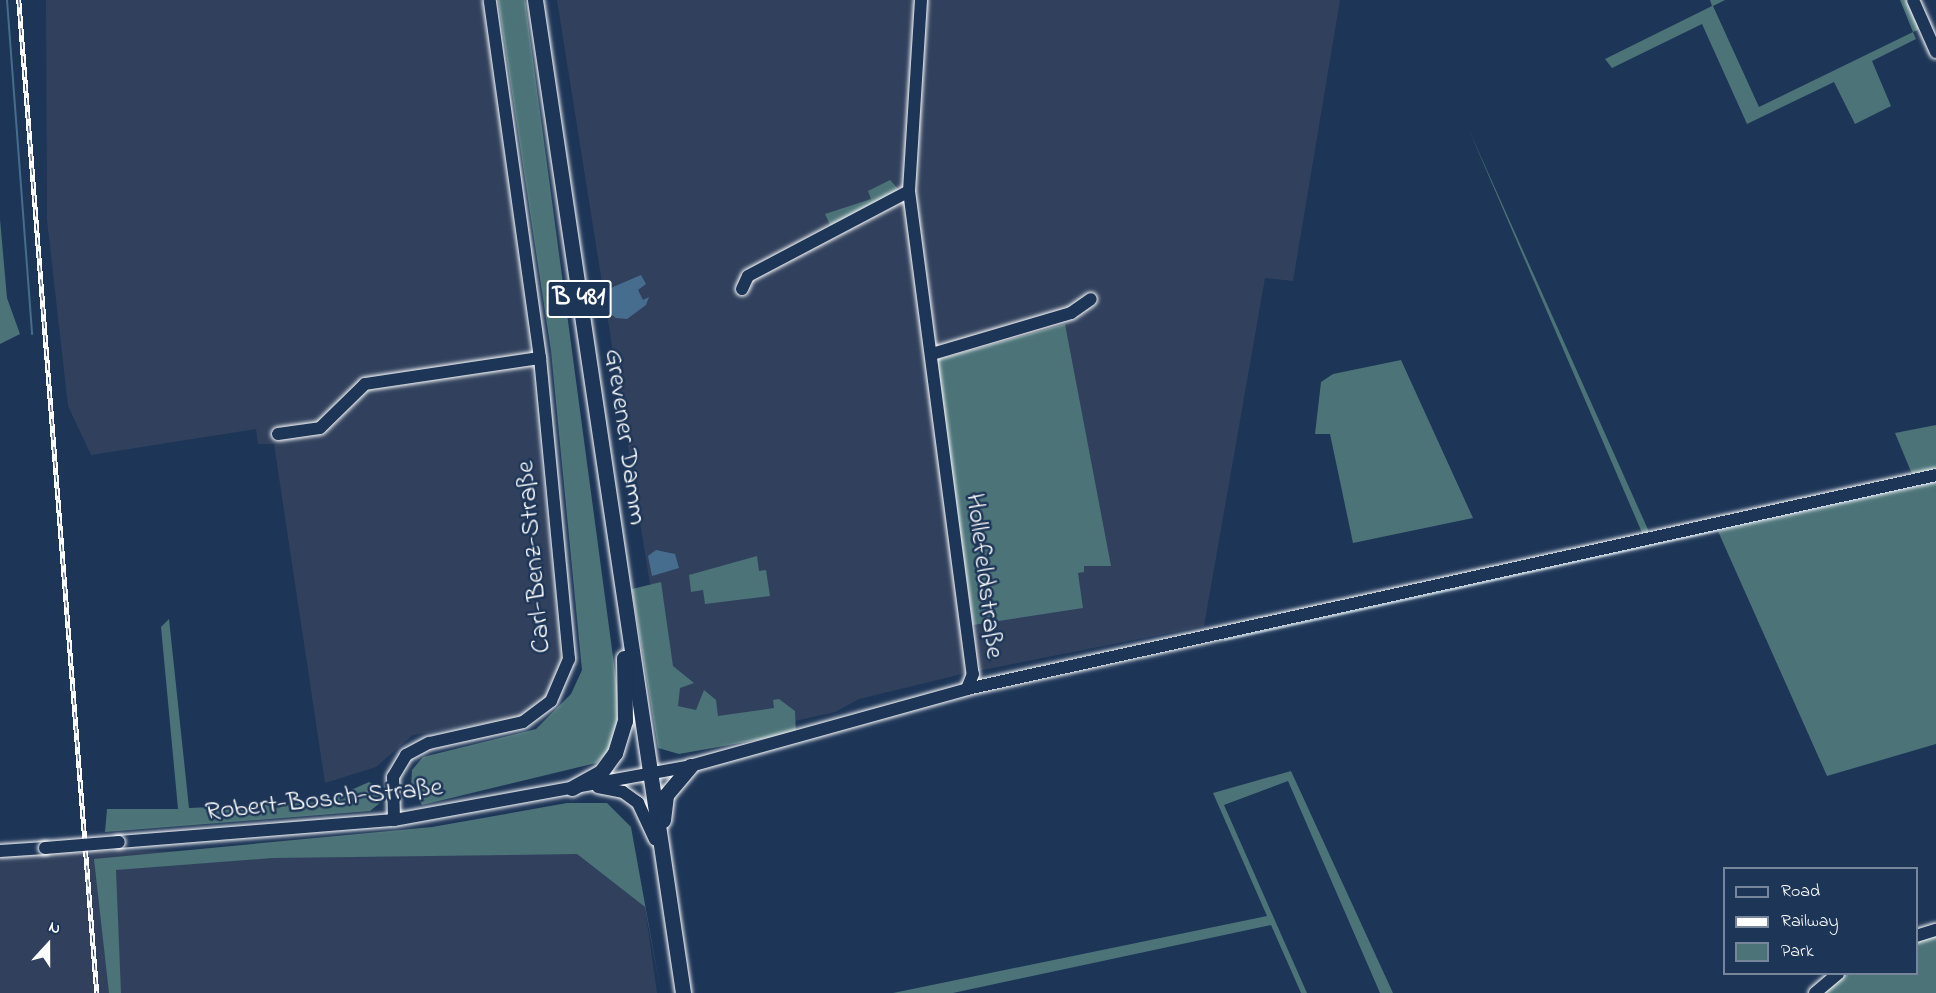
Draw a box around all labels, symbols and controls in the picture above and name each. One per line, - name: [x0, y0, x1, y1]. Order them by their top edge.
- road number: B 481: [546, 276, 612, 322]
- street label: Grevener Damm: [597, 347, 653, 527]
- street label: Carl-Benz-Straße: [509, 459, 559, 655]
- street label: Hollefeldstraße: [958, 491, 1010, 661]
- street label: Robert-Bosch-Straße: [204, 771, 444, 829]
- legend: [1723, 867, 1918, 975]
- text: Road: [1781, 879, 1820, 905]
- text: Railway: [1781, 909, 1838, 935]
- north arrow: [18, 915, 78, 975]
- text: N: [45, 915, 64, 941]
- text: Park: [1781, 939, 1814, 965]

